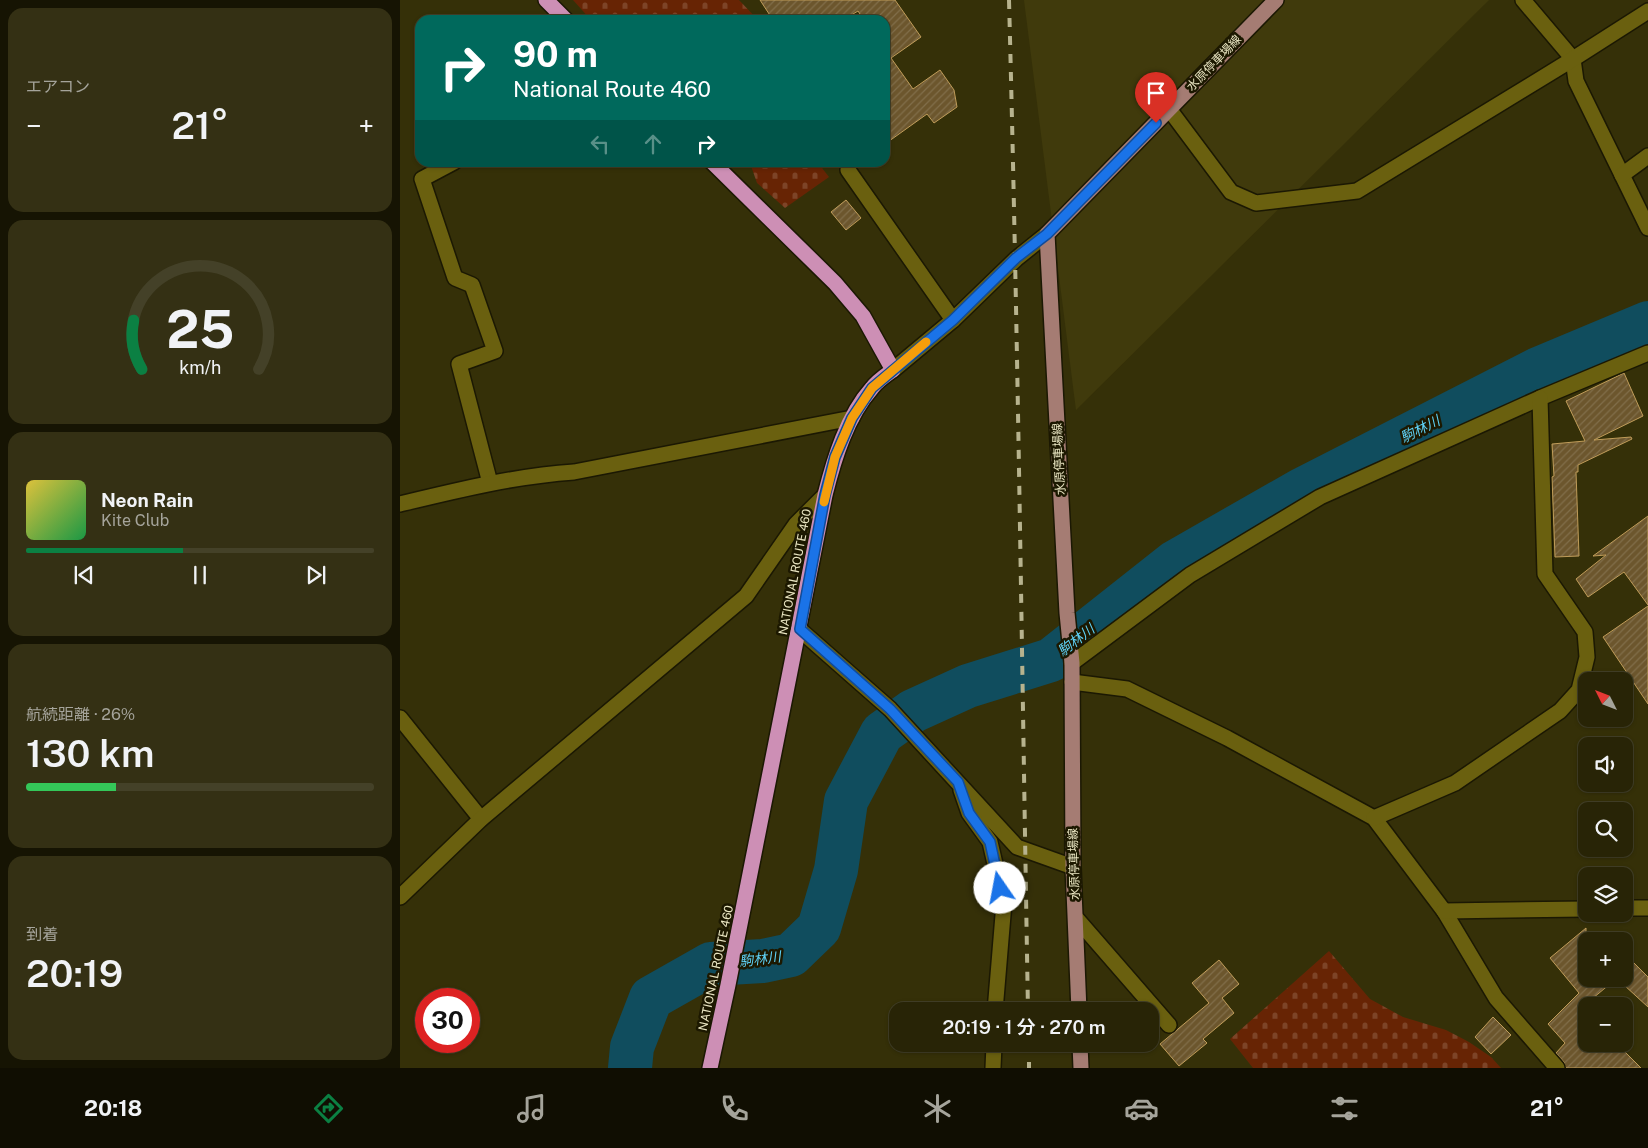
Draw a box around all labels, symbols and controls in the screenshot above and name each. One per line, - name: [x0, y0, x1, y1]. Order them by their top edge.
- street label: 水原停車場線: [1184, 32, 1244, 94]
- text: 90 m: [513, 34, 598, 75]
- icon: right: [430, 35, 495, 100]
- pin: [1135, 72, 1177, 123]
- text: National Route 460: [513, 76, 711, 102]
- text: エアコン: [26, 77, 90, 96]
- icon: arrive: [1142, 79, 1170, 107]
- text: 21°: [171, 103, 229, 148]
- text: −: [26, 109, 42, 142]
- text: +: [358, 109, 374, 142]
- icon: left: [586, 130, 614, 158]
- icon: ahead: [639, 130, 667, 158]
- icon: right: [692, 130, 720, 158]
- text: 25: [166, 299, 234, 360]
- text: km/h: [179, 357, 221, 378]
- water label: 駒林川: [1398, 411, 1444, 446]
- street label: 水原停車場線: [1050, 423, 1068, 495]
- text: Neon Rain: [101, 489, 193, 511]
- street label: NATIONAL ROUTE 460: [776, 508, 814, 636]
- text: Kite Club: [101, 511, 169, 530]
- icon: previous: [70, 561, 98, 589]
- icon: pause: [186, 561, 214, 589]
- icon: next: [302, 561, 330, 589]
- water label: 駒林川: [1055, 620, 1099, 659]
- north arrow: [1578, 672, 1632, 728]
- map controls: [1578, 672, 1633, 1052]
- text: 航続距離 · 26%: [26, 705, 135, 724]
- text: 130 km: [26, 731, 154, 776]
- button: sound: [1578, 737, 1633, 792]
- button: search: [1578, 802, 1633, 857]
- street label: 水原停車場線: [1066, 828, 1082, 900]
- position arrow: [973, 861, 1025, 913]
- button: layers: [1578, 867, 1633, 922]
- street label: NATIONAL ROUTE 460: [696, 904, 736, 1032]
- text: 到着: [26, 925, 58, 944]
- button: +: [1578, 932, 1633, 987]
- water label: 駒林川: [738, 948, 784, 969]
- text: 20:19: [26, 951, 123, 996]
- speed limit sign: 30: [415, 988, 480, 1053]
- button: −: [1578, 997, 1633, 1052]
- text: 20:19 · 1 分 · 270 m: [942, 1016, 1106, 1038]
- icon: directions: [311, 1091, 346, 1126]
- icon: music: [514, 1091, 549, 1126]
- icon: phone: [717, 1091, 752, 1126]
- icon: climate: [920, 1091, 955, 1126]
- icon: car: [1124, 1091, 1159, 1126]
- icon: filters: [1327, 1091, 1362, 1126]
- text: 20:18: [84, 1095, 142, 1121]
- text: 21°: [1530, 1095, 1564, 1121]

